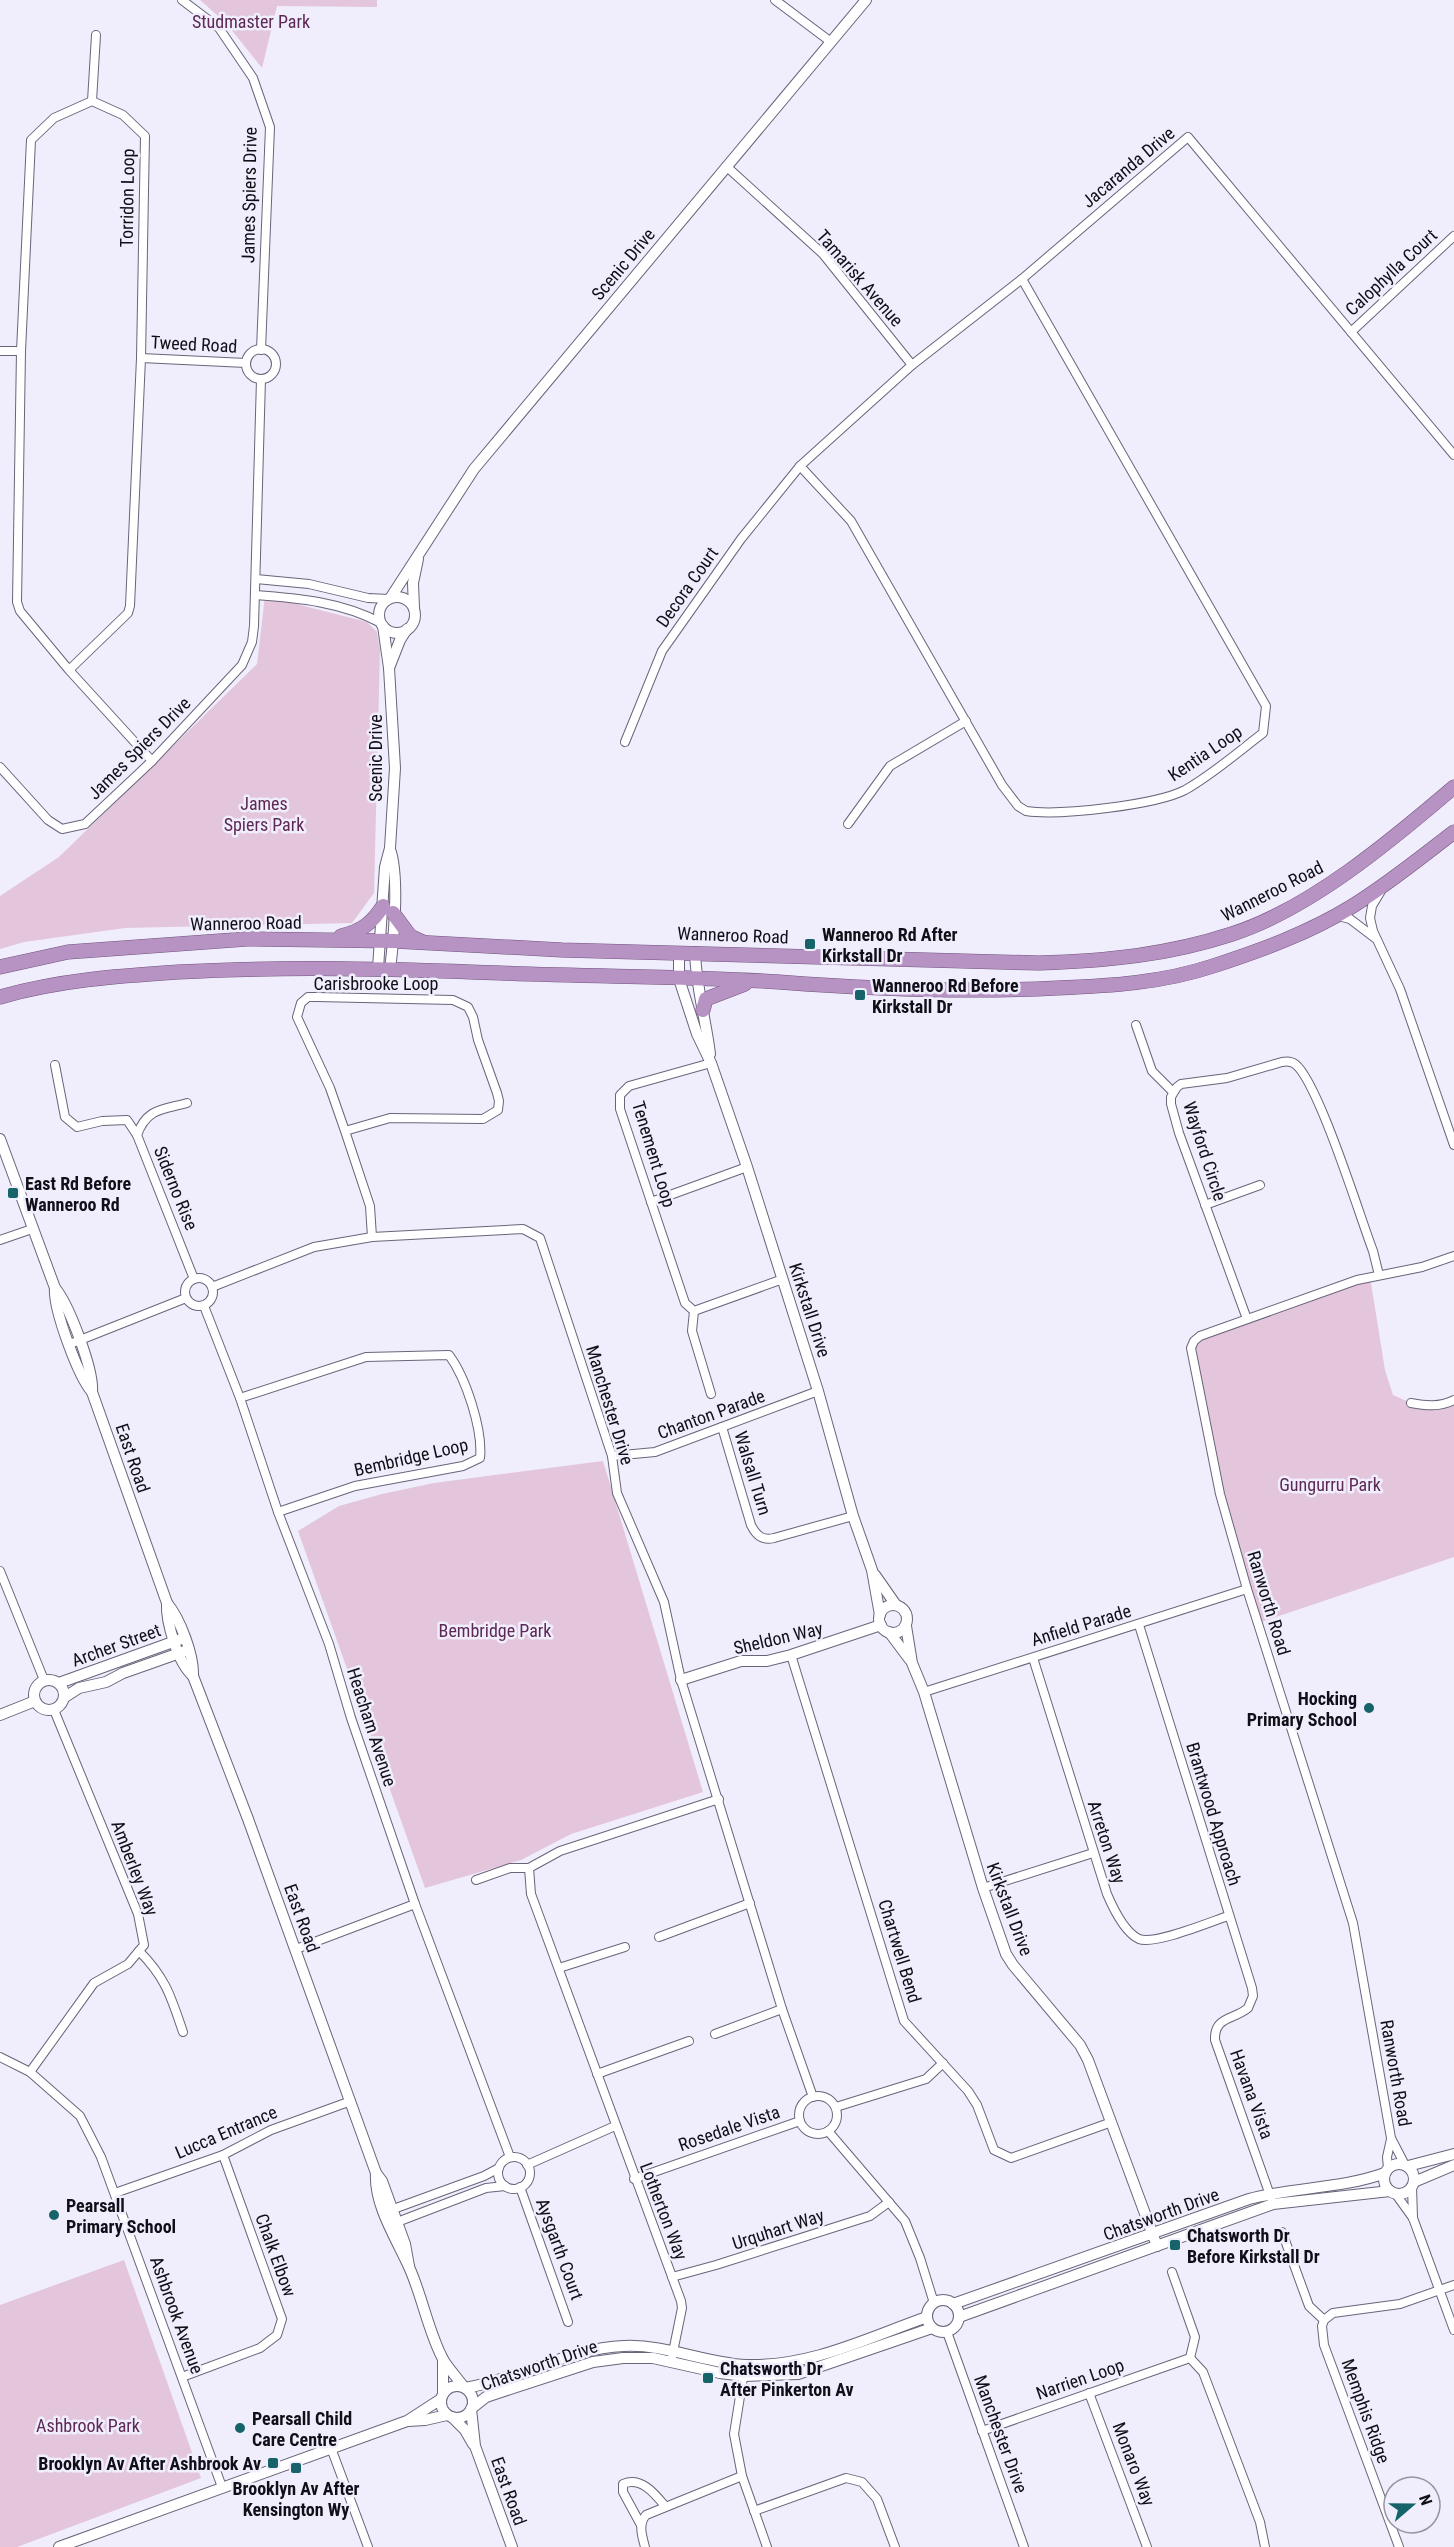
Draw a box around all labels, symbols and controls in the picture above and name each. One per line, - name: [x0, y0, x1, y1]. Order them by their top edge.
- park label: Studmaster Park: [192, 11, 310, 32]
- street label: Jacaranda Drive: [1077, 122, 1179, 212]
- street label: James Spiers Drive: [237, 127, 261, 263]
- street label: Torridon Loop: [116, 148, 138, 248]
- street label: Scenic Drive: [587, 224, 659, 304]
- street label: Calophylla Court: [1341, 224, 1441, 320]
- street label: Tamarisk Avenue: [812, 225, 908, 331]
- street label: Tweed Road: [150, 331, 238, 357]
- street label: Decora Court: [652, 543, 722, 631]
- street label: James Spiers Drive: [83, 692, 195, 804]
- street label: Scenic Drive: [365, 714, 386, 802]
- street label: Kentia Loop: [1164, 721, 1246, 785]
- park label: James Spiers Park: [224, 793, 304, 835]
- street label: Wanneroo Road: [1218, 856, 1326, 926]
- street label: Wanneroo Road: [190, 912, 302, 934]
- street label: Wanneroo Road: [677, 923, 789, 947]
- place label: Wanneroo Rd After Kirkstall Dr: [822, 924, 958, 966]
- marker: Wanneroo Rd After Kirkstall Dr: [803, 937, 817, 951]
- street label: Carisbrooke Loop: [314, 973, 439, 994]
- place label: Wanneroo Rd Before Kirkstall Dr: [872, 975, 1019, 1017]
- marker: Wanneroo Rd Before Kirkstall Dr: [853, 988, 867, 1002]
- street label: Tenement Loop: [628, 1098, 680, 1210]
- street label: Wayford Circle: [1179, 1099, 1231, 1203]
- street label: Siderno Rise: [150, 1143, 202, 1233]
- place label: East Rd Before Wanneroo Rd: [25, 1173, 132, 1215]
- marker: East Rd Before Wanneroo Rd: [6, 1186, 20, 1200]
- street label: Kirkstall Drive: [785, 1260, 835, 1360]
- street label: Manchester Drive: [582, 1343, 638, 1467]
- street label: Chanton Parade: [654, 1385, 768, 1443]
- street label: East Road: [111, 1421, 155, 1495]
- street label: Walsall Turn: [730, 1429, 776, 1517]
- street label: Bembridge Loop: [352, 1434, 470, 1480]
- park label: Gungurru Park: [1279, 1474, 1381, 1495]
- street label: Ranworth Road: [1243, 1548, 1295, 1658]
- street label: Anfield Parade: [1029, 1600, 1133, 1650]
- street label: Sheldon Way: [731, 1617, 825, 1658]
- street label: Archer Street: [69, 1619, 163, 1671]
- park label: Bembridge Park: [439, 1620, 551, 1641]
- street label: Heacham Avenue: [343, 1665, 401, 1789]
- place label: Hocking Primary School: [1247, 1688, 1357, 1730]
- marker: Hocking Primary School: [1362, 1701, 1376, 1715]
- street label: Brantwood Approach: [1182, 1740, 1246, 1888]
- street label: Arreton Way: [1084, 1798, 1130, 1887]
- street label: Amberley Way: [107, 1817, 163, 1919]
- street label: Kirkstall Drive: [983, 1859, 1037, 1959]
- street label: East Road: [280, 1881, 324, 1955]
- street label: Chartwell Bend: [874, 1897, 926, 2005]
- street label: Ranworth Road: [1376, 2018, 1416, 2128]
- street label: Havana Vista: [1226, 2046, 1278, 2142]
- street label: Lucca Entrance: [172, 2101, 280, 2163]
- street label: Rosedale Vista: [676, 2101, 782, 2155]
- street label: Lotherton Way: [636, 2159, 692, 2263]
- street label: Chatsworth Drive: [1100, 2183, 1222, 2245]
- place label: Pearsall Primary School: [66, 2195, 176, 2237]
- street label: Aysgarth Court: [532, 2195, 588, 2303]
- street label: Urquhart Way: [729, 2204, 827, 2254]
- marker: Pearsall Primary School: [47, 2208, 61, 2222]
- street label: Chalk Elbow: [251, 2211, 301, 2300]
- place label: Chatsworth Dr Before Kirkstall Dr: [1187, 2225, 1320, 2267]
- marker: Chatsworth Dr Before Kirkstall Dr: [1168, 2238, 1182, 2252]
- street label: Ashbrook Avenue: [146, 2253, 208, 2377]
- street label: Chatsworth Drive: [478, 2335, 600, 2395]
- street label: Narrien Loop: [1033, 2354, 1127, 2404]
- street label: Memphis Ridge: [1337, 2356, 1395, 2466]
- place label: Chatsworth Dr After Pinkerton Av: [720, 2358, 854, 2400]
- marker: Chatsworth Dr After Pinkerton Av: [701, 2371, 715, 2385]
- street label: Manchester Drive: [970, 2372, 1032, 2496]
- place label: Pearsall Child Care Centre: [252, 2408, 352, 2450]
- park label: Ashbrook Park: [36, 2415, 140, 2436]
- street label: Monaro Way: [1108, 2419, 1160, 2509]
- marker: Pearsall Child Care Centre: [233, 2421, 247, 2435]
- place label: Brooklyn Av After Ashbrook Av: [38, 2453, 261, 2474]
- street label: East Road: [487, 2454, 531, 2528]
- marker: Brooklyn Av After Ashbrook Av: [266, 2456, 280, 2470]
- marker: Brooklyn Av After Kensington Wy: [289, 2461, 303, 2475]
- north arrow: [1382, 2475, 1442, 2535]
- place label: Brooklyn Av After Kensington Wy: [232, 2478, 360, 2520]
- text: N: [1415, 2492, 1436, 2508]

